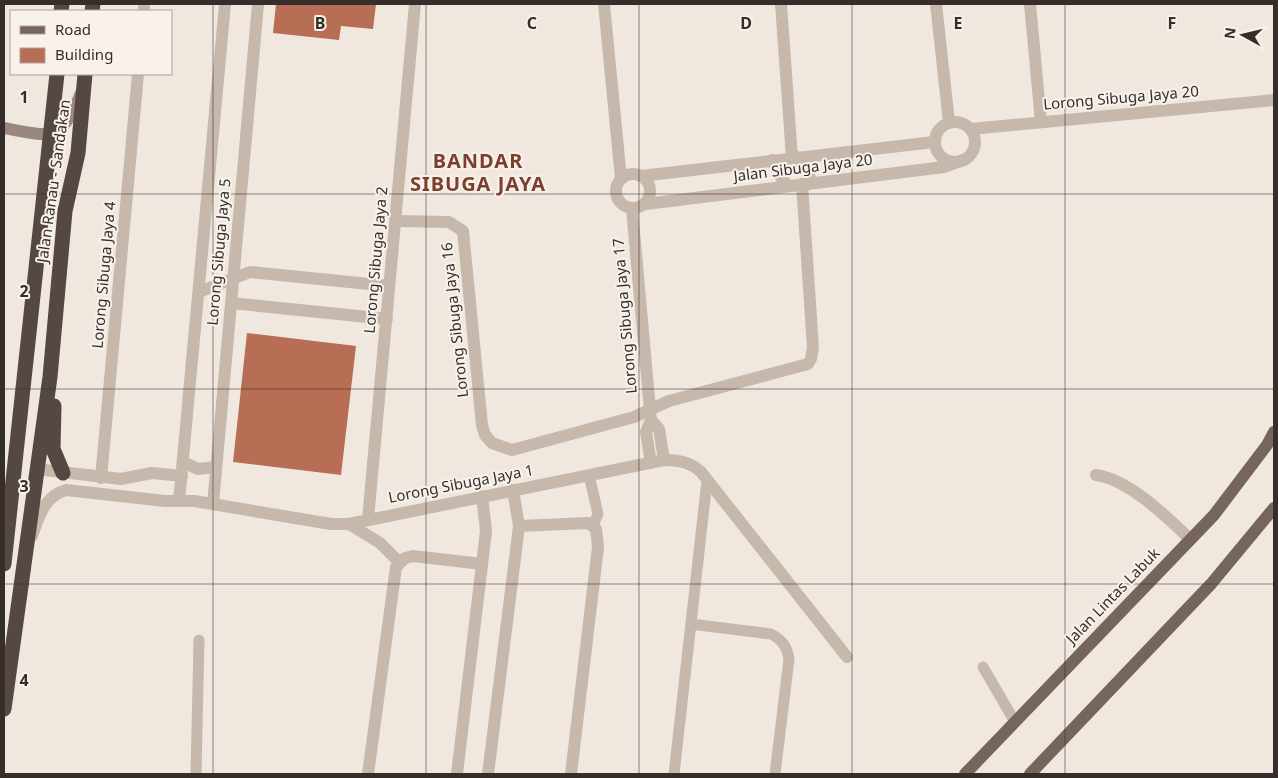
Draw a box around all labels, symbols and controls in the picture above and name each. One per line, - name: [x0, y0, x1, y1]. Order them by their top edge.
- legend: [10, 10, 172, 75]
- north arrow: [1218, 10, 1268, 60]
- text: B: [315, 12, 325, 34]
- text: C: [527, 12, 537, 34]
- text: D: [740, 12, 752, 34]
- text: E: [954, 12, 963, 34]
- text: F: [1168, 12, 1176, 34]
- text: Road: [55, 19, 91, 39]
- text: N: [1219, 26, 1240, 40]
- text: Building: [55, 44, 113, 64]
- street label: Lorong Sibuga Jaya 20: [1042, 80, 1200, 114]
- text: 1: [19, 86, 29, 108]
- street label: Jalan Ranau - Sandakan: [31, 98, 74, 266]
- district label: BANDAR SIBUGA JAYA: [410, 147, 546, 197]
- street label: Jalan Sibuga Jaya 20: [730, 149, 873, 186]
- street label: Lorong Sibuga Jaya 5: [202, 178, 234, 326]
- street label: Lorong Sibuga Jaya 2: [359, 186, 391, 334]
- street label: Lorong Sibuga Jaya 4: [87, 200, 119, 349]
- street label: Lorong Sibuga Jaya 17: [607, 237, 641, 395]
- street label: Lorong Sibuga Jaya 16: [436, 241, 472, 399]
- text: 2: [19, 280, 29, 302]
- street label: Lorong Sibuga Jaya 1: [387, 459, 535, 507]
- text: 3: [19, 475, 29, 497]
- street label: Jalan Lintas Labuk: [1060, 543, 1163, 649]
- text: 4: [19, 669, 29, 691]

